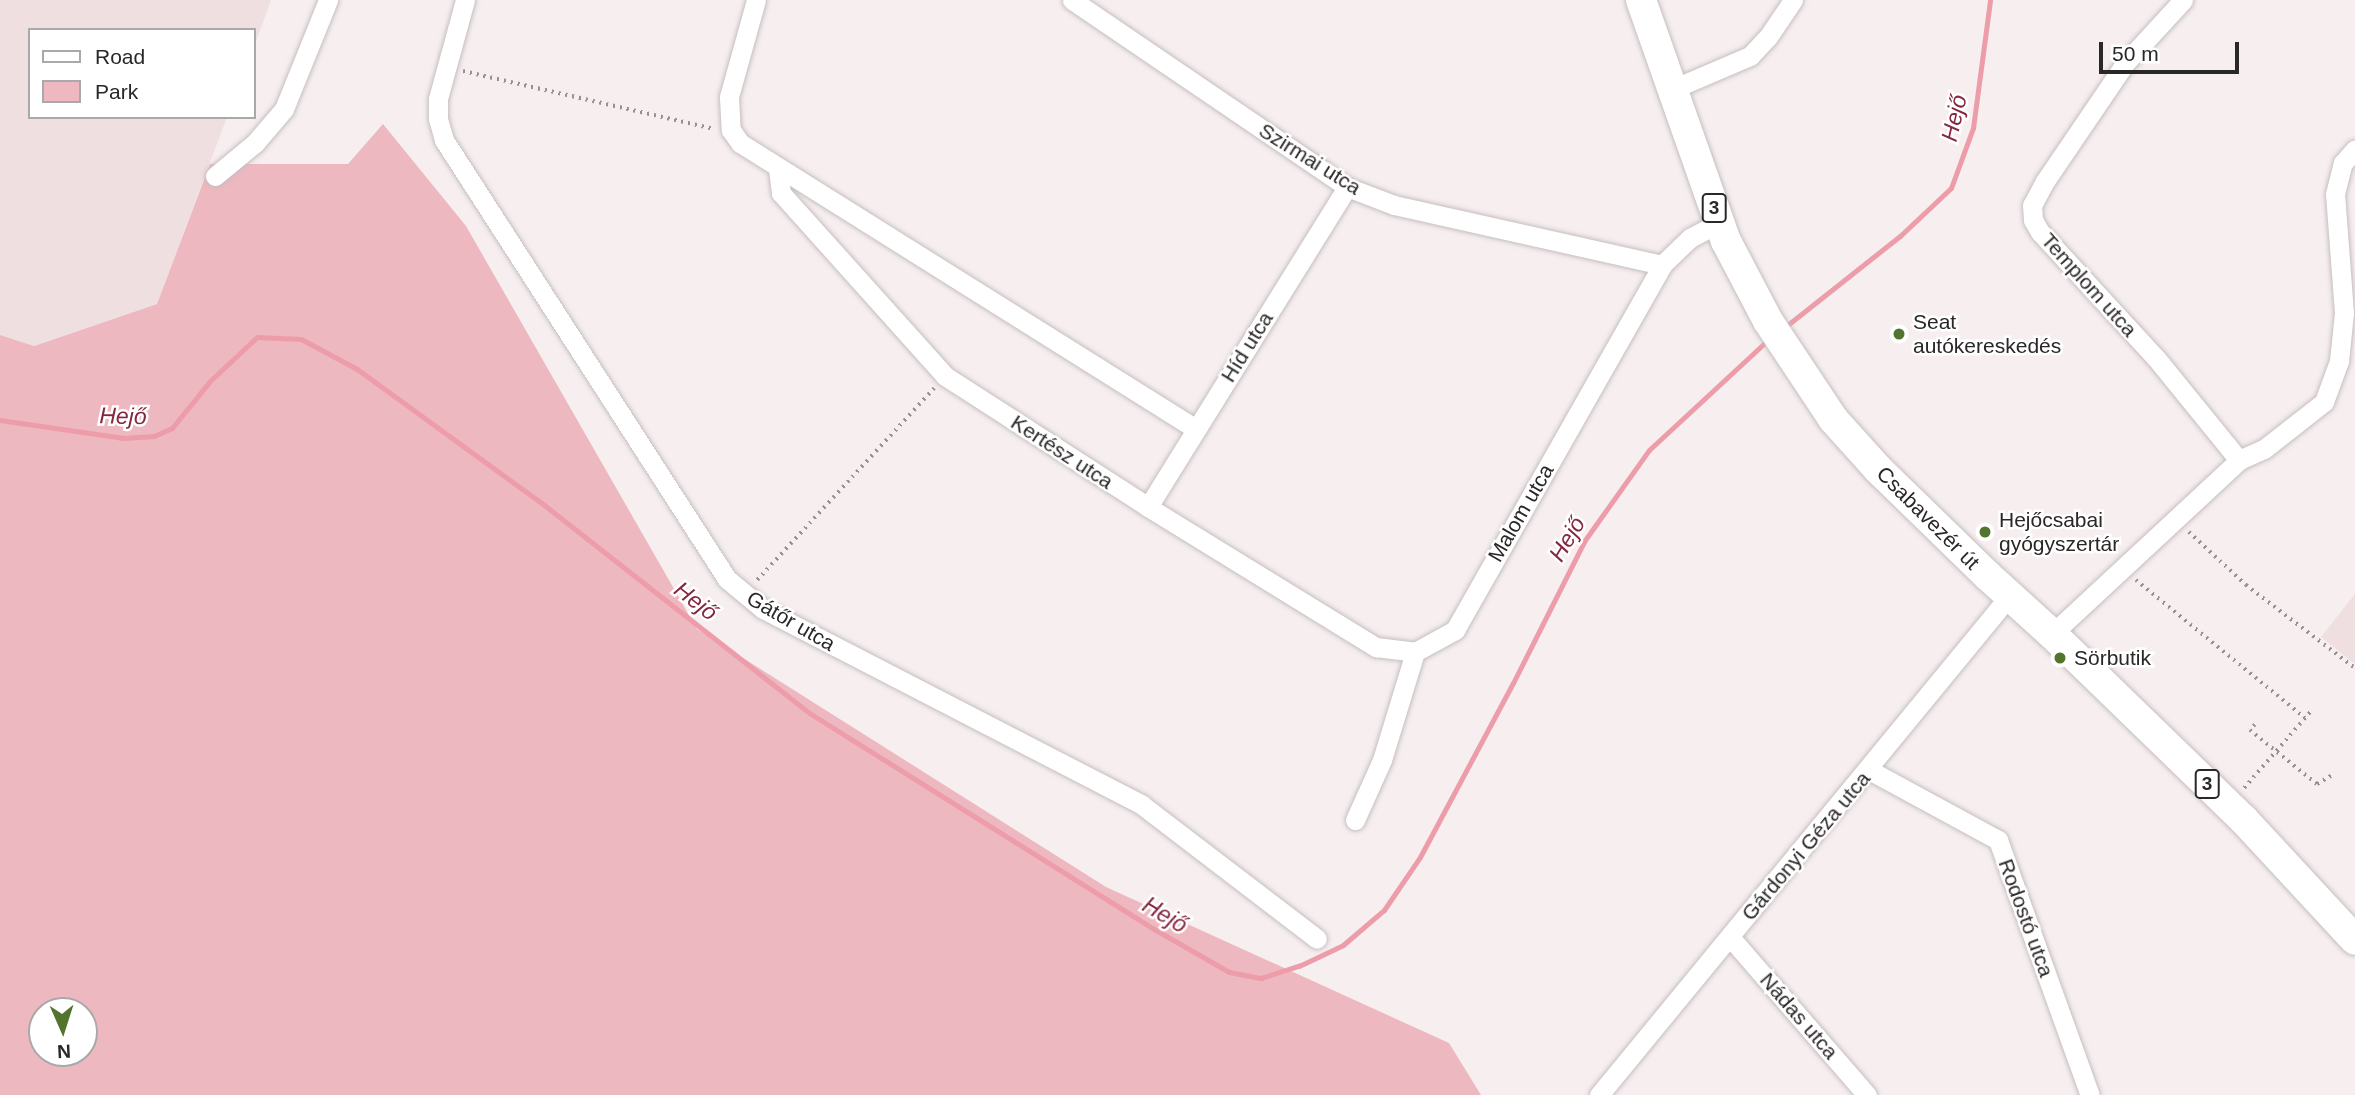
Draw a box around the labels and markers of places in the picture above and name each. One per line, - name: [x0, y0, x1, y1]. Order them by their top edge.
- place label: Seat autókereskedés: [1913, 309, 2061, 359]
- marker: Seat autókereskedés: [1891, 326, 1907, 342]
- place label: Hejőcsabai gyógyszertár: [1999, 507, 2119, 557]
- marker: Hejőcsabai gyógyszertár: [1977, 524, 1993, 540]
- place label: Sörbutik: [2074, 645, 2151, 671]
- marker: Sörbutik: [2052, 650, 2068, 666]

